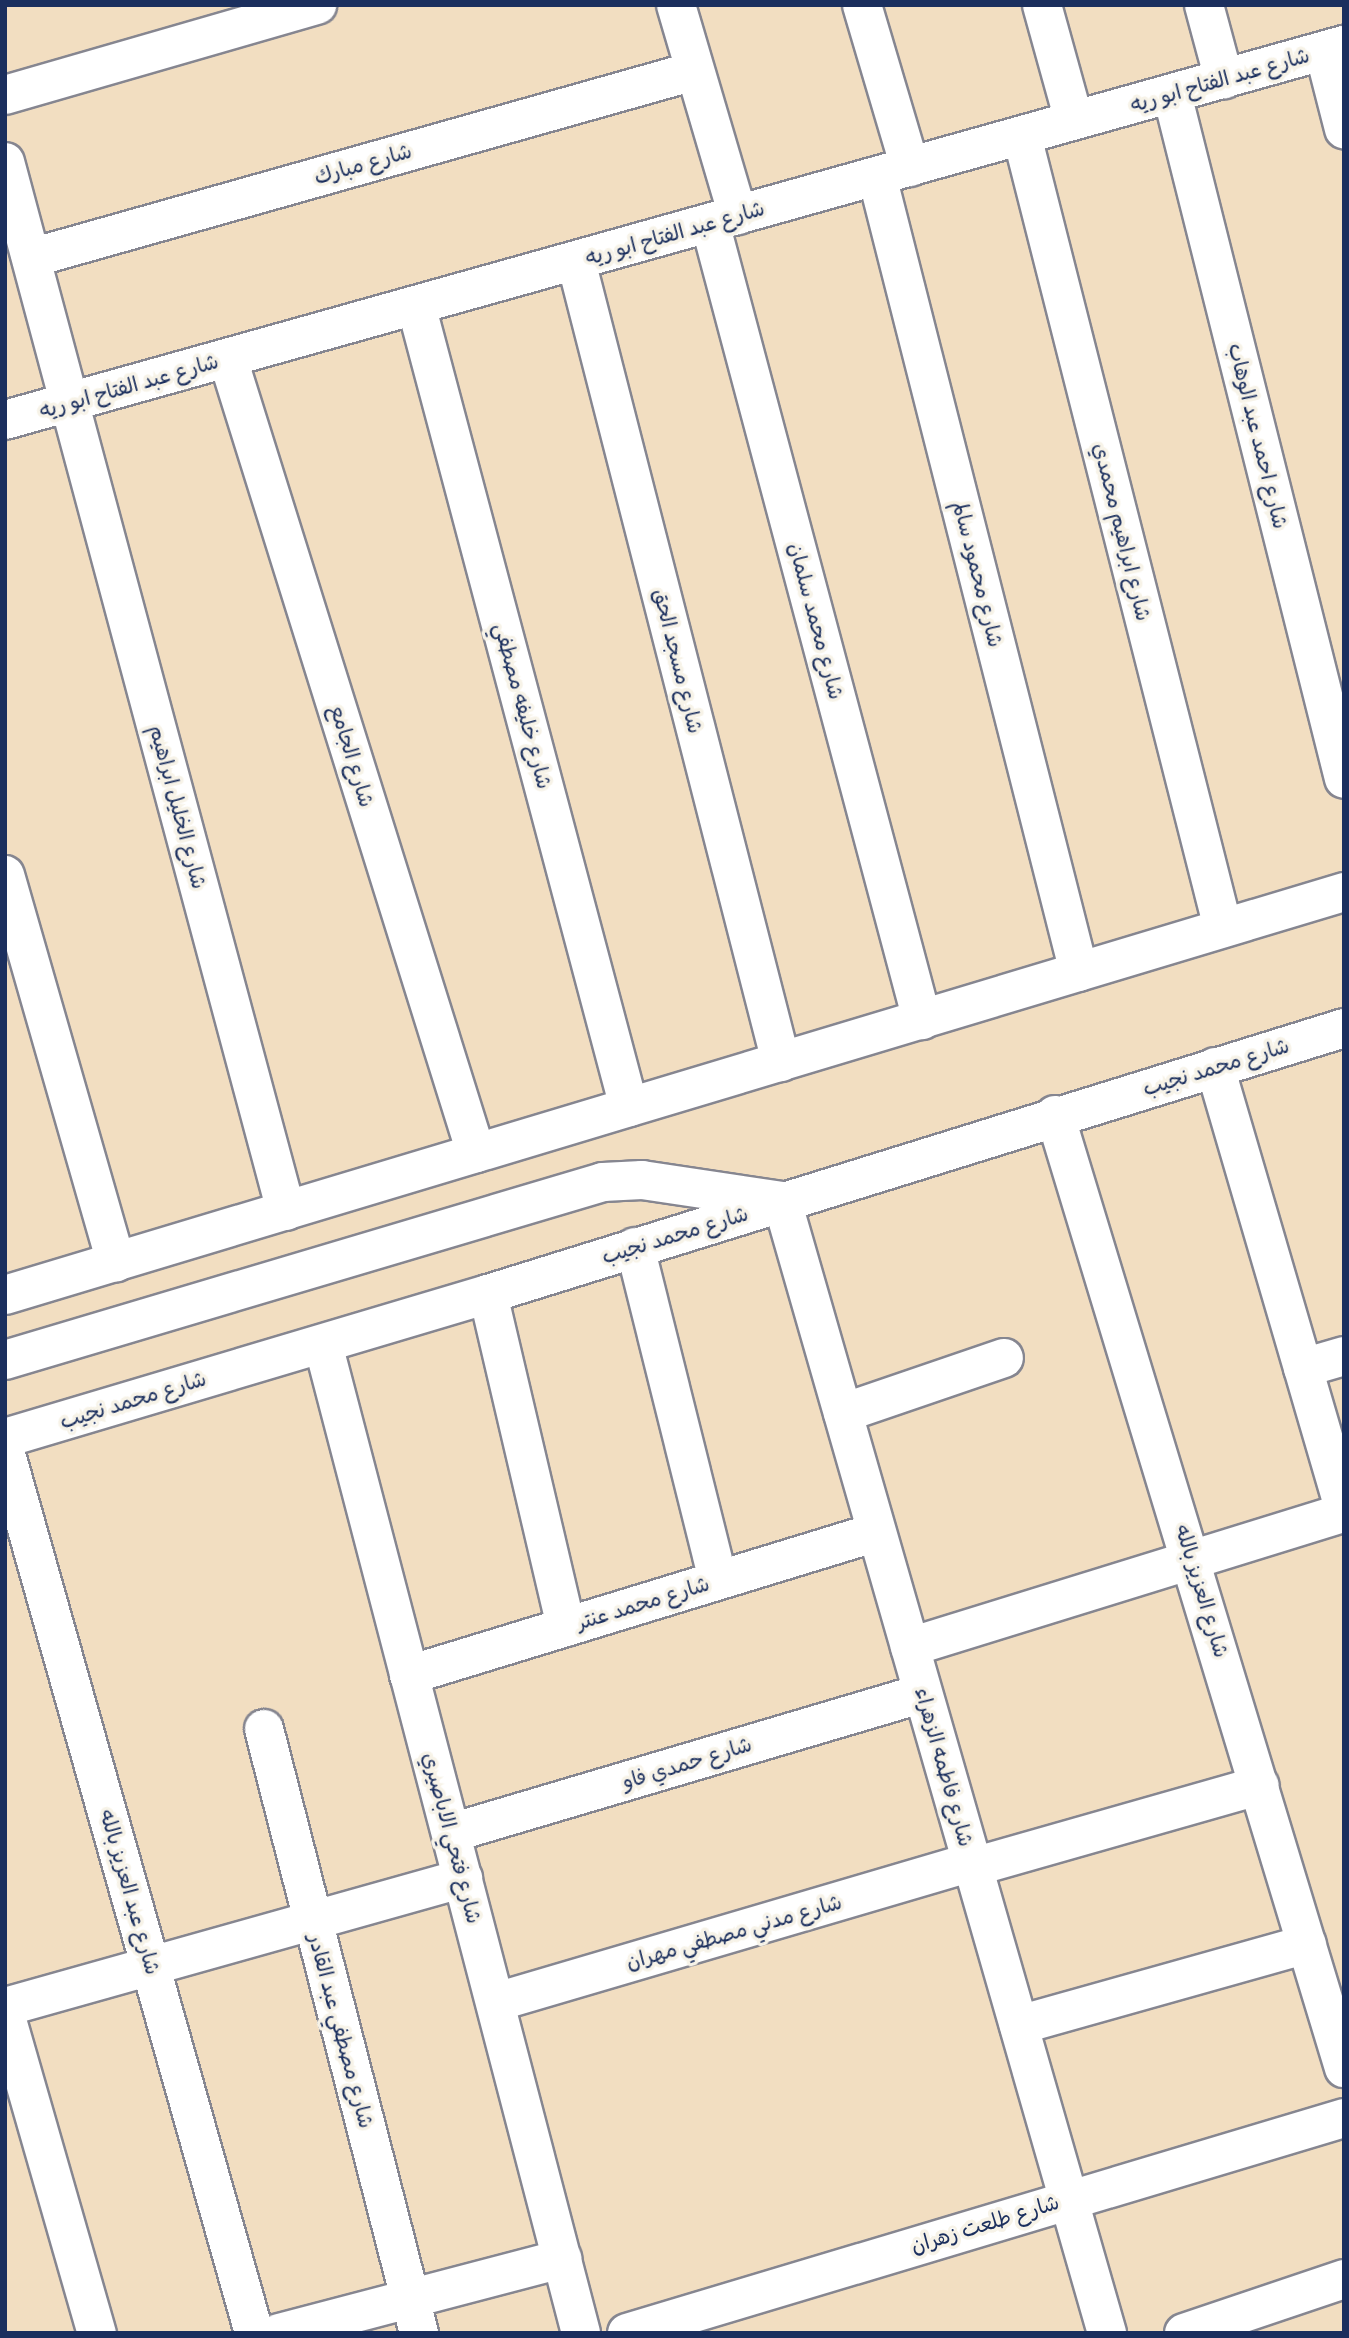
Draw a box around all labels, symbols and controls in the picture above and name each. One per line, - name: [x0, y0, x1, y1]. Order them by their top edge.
- street label: شارع عبد الفتاح ابو ريه: [1128, 42, 1312, 118]
- street label: شارع مبارك: [311, 138, 415, 190]
- street label: شارع عبد الفتاح ابو ريه: [583, 195, 767, 271]
- street label: شارع احمد عبد الوهاب: [1223, 341, 1293, 531]
- street label: شارع عبد الفتاح ابو ريه: [37, 348, 221, 424]
- street label: شارع ابراهيم محمدي: [1088, 440, 1156, 624]
- street label: شارع محمود سالم: [948, 498, 1008, 650]
- street label: شارع محمد سلمان: [783, 540, 849, 702]
- street label: شارع مسجد الحق: [648, 586, 708, 736]
- street label: شارع خليفه مصطفي: [489, 620, 557, 792]
- street label: شارع الجامع: [325, 702, 379, 810]
- street label: شارع الخليل ابراهيم: [144, 722, 212, 892]
- street label: شارع محمد نجيب: [1140, 1033, 1292, 1101]
- street label: شارع محمد نجيب: [599, 1201, 751, 1269]
- street label: شارع محمد نجيب: [57, 1366, 209, 1434]
- street label: شارع العزيز بالله: [1170, 1521, 1234, 1661]
- street label: شارع محمد عنتر: [574, 1571, 712, 1635]
- street label: شارع فاطمه الزهراء: [909, 1685, 979, 1849]
- street label: شارع حمدي فاو: [619, 1731, 755, 1795]
- street label: شارع فتحي الاباصيري: [417, 1750, 487, 1926]
- street label: شارع عبد العزيز بالله: [94, 1806, 166, 1978]
- street label: شارع مدني مصطفي مهران: [623, 1889, 845, 1975]
- street label: شارع مصطفي عبد القادر: [303, 1931, 379, 2131]
- street label: شارع طلعت زهران: [908, 2189, 1062, 2259]

